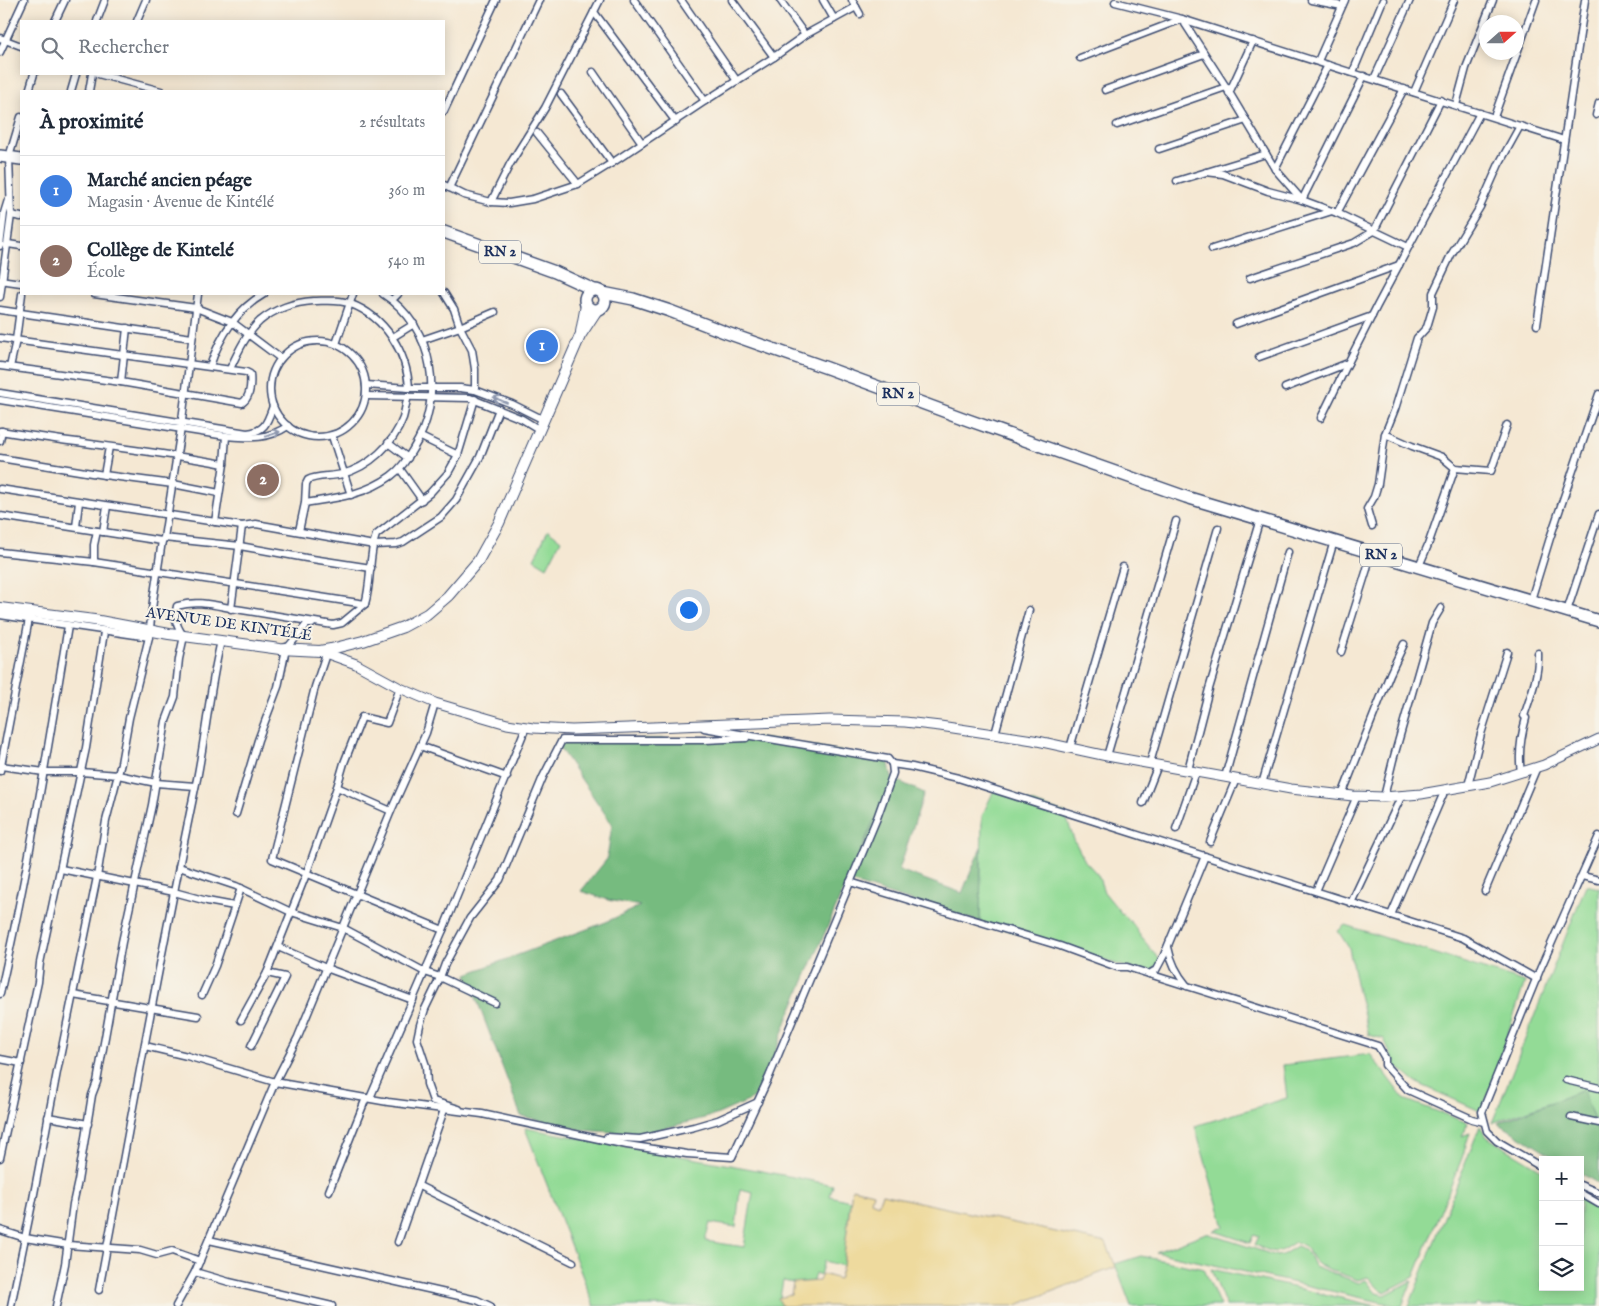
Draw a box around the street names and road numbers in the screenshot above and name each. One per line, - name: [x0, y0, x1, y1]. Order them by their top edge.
- road number: RN 2: [479, 240, 521, 264]
- road number: RN 2: [877, 382, 919, 406]
- road number: RN 2: [1360, 544, 1402, 566]
- street label: AVENUE DE KINTÉLÉ: [144, 603, 313, 645]

